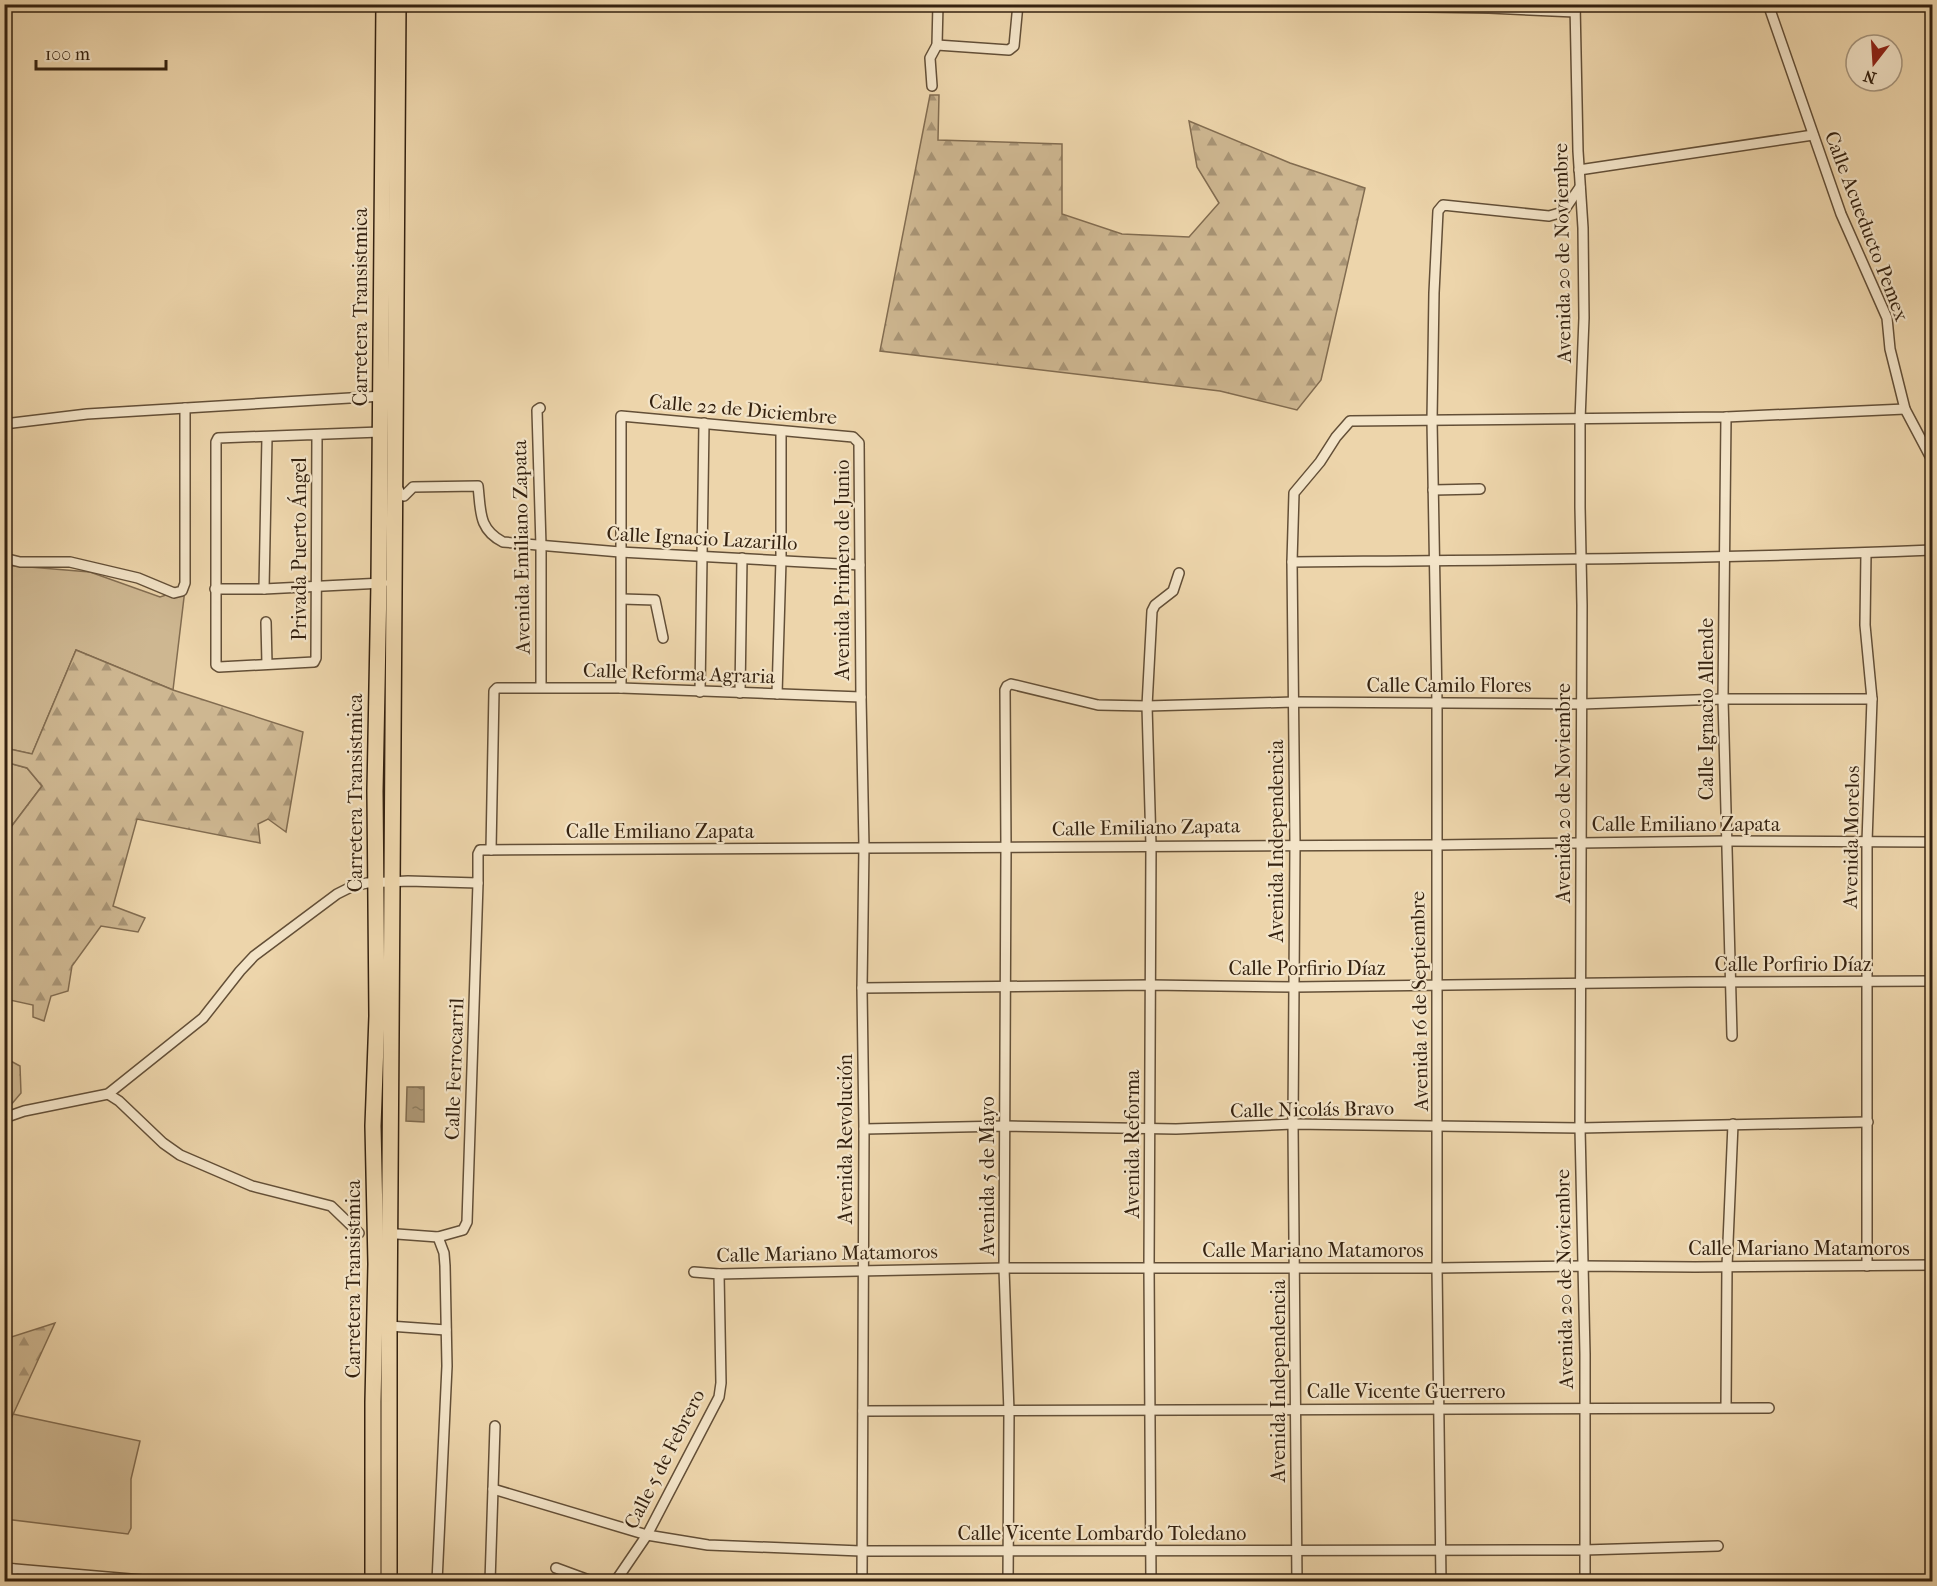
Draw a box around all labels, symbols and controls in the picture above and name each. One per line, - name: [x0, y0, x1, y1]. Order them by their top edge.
- scale bar: [36, 33, 166, 71]
- north arrow: [1844, 33, 1904, 93]
- text: 100 m: [45, 44, 90, 65]
- text: N: [1860, 66, 1878, 88]
- street label: Calle Acueducto Pemex: [1820, 128, 1914, 325]
- street label: Avenida 20 de Noviembre: [1549, 143, 1576, 364]
- street label: Carretera Transistmica: [349, 207, 372, 406]
- street label: Calle 22 de Diciembre: [648, 390, 838, 429]
- street label: Avenida Emiliano Zapata: [508, 439, 535, 655]
- street label: Privada Puerto Ángel: [287, 457, 311, 641]
- street label: Avenida Primero de Junio: [831, 460, 854, 681]
- street label: Calle Ignacio Lazarillo: [606, 522, 798, 555]
- street label: Calle Ignacio Allende: [1695, 618, 1718, 800]
- street label: Calle Reforma Agraria: [583, 659, 776, 688]
- street label: Calle Camilo Flores: [1367, 674, 1531, 697]
- street label: Avenida 20 de Noviembre: [1552, 683, 1575, 904]
- street label: Carretera Transistmica: [344, 693, 367, 892]
- street label: Avenida Independencia: [1265, 739, 1288, 943]
- street label: Avenida Morelos: [1839, 765, 1864, 910]
- street label: Calle Emiliano Zapata: [1592, 813, 1781, 836]
- street label: Calle Emiliano Zapata: [1052, 814, 1241, 841]
- street label: Calle Emiliano Zapata: [566, 820, 755, 843]
- street label: Avenida 16 de Septiembre: [1406, 891, 1433, 1112]
- street label: Calle Porfirio Díaz: [1714, 953, 1872, 976]
- street label: Calle Porfirio Díaz: [1228, 957, 1386, 980]
- street label: Calle Ferrocarril: [441, 997, 468, 1140]
- street label: Avenida Revolución: [834, 1054, 857, 1225]
- street label: Avenida Reforma: [1121, 1069, 1144, 1219]
- street label: Avenida 5 de Mayo: [976, 1096, 999, 1257]
- street label: Calle Nicolás Bravo: [1230, 1097, 1394, 1122]
- street label: Avenida 20 de Noviembre: [1551, 1169, 1578, 1390]
- street label: Carretera Transistmica: [342, 1179, 365, 1378]
- street label: Calle Mariano Matamoros: [1688, 1237, 1910, 1260]
- street label: Calle Mariano Matamoros: [1202, 1239, 1424, 1262]
- street label: Calle Mariano Matamoros: [716, 1240, 938, 1267]
- street label: Avenida Independencia: [1267, 1279, 1290, 1483]
- street label: Calle Vicente Guerrero: [1307, 1380, 1505, 1403]
- street label: Calle 5 de Febrero: [619, 1386, 710, 1533]
- street label: Calle Vicente Lombardo Toledano: [958, 1522, 1246, 1545]

